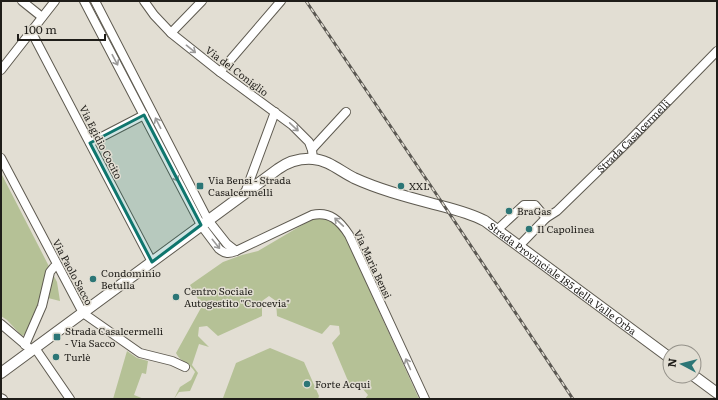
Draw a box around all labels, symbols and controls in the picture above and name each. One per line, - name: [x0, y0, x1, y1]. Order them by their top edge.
- scale bar: [18, 16, 105, 42]
- text: 100 m: [24, 20, 57, 38]
- street label: Via del Coniglio: [203, 42, 272, 99]
- one-way arrow: [186, 44, 196, 53]
- one-way arrow: [112, 54, 119, 66]
- street label: Strada Casalcermelli: [593, 95, 673, 176]
- street label: Via Egidio Cocito: [76, 102, 127, 182]
- one-way arrow: [154, 117, 161, 129]
- one-way arrow: [289, 123, 299, 132]
- one-way arrow: [172, 169, 179, 181]
- place label: Via Bensi - Strada Casalcermelli: [208, 172, 291, 199]
- place label: XXL: [409, 178, 430, 193]
- marker: Via Bensi - Strada Casalcermelli: [195, 181, 205, 191]
- marker: XXL: [396, 181, 406, 191]
- place label: BraGas: [517, 203, 552, 218]
- marker: BraGas: [504, 206, 514, 216]
- one-way arrow: [334, 217, 344, 227]
- street label: Strada Provinciale 185 della Valle Orba: [485, 218, 640, 338]
- place label: Il Capolinea: [537, 221, 595, 236]
- marker: Il Capolinea: [524, 224, 534, 234]
- street label: Via Maria Bensi: [351, 227, 396, 301]
- street label: Via Paolo Sacco: [50, 236, 97, 308]
- one-way arrow: [211, 239, 220, 250]
- place label: Condominio Betulla: [101, 265, 161, 292]
- marker: Condominio Betulla: [88, 274, 98, 284]
- place label: Centro Sociale Autogestito "Crocevia": [184, 283, 290, 310]
- marker: Centro Sociale Autogestito "Crocevia": [171, 292, 181, 302]
- place label: Strada Casalcermelli - Via Sacco: [65, 323, 164, 350]
- marker: Strada Casalcermelli - Via Sacco: [52, 332, 62, 342]
- north arrow: [662, 344, 702, 384]
- place label: Turlè: [64, 349, 91, 364]
- marker: Turlè: [51, 352, 61, 362]
- text: N: [663, 357, 680, 368]
- one-way arrow: [404, 358, 411, 370]
- place label: Forte Acqui: [315, 376, 371, 391]
- marker: Forte Acqui: [302, 379, 312, 389]

